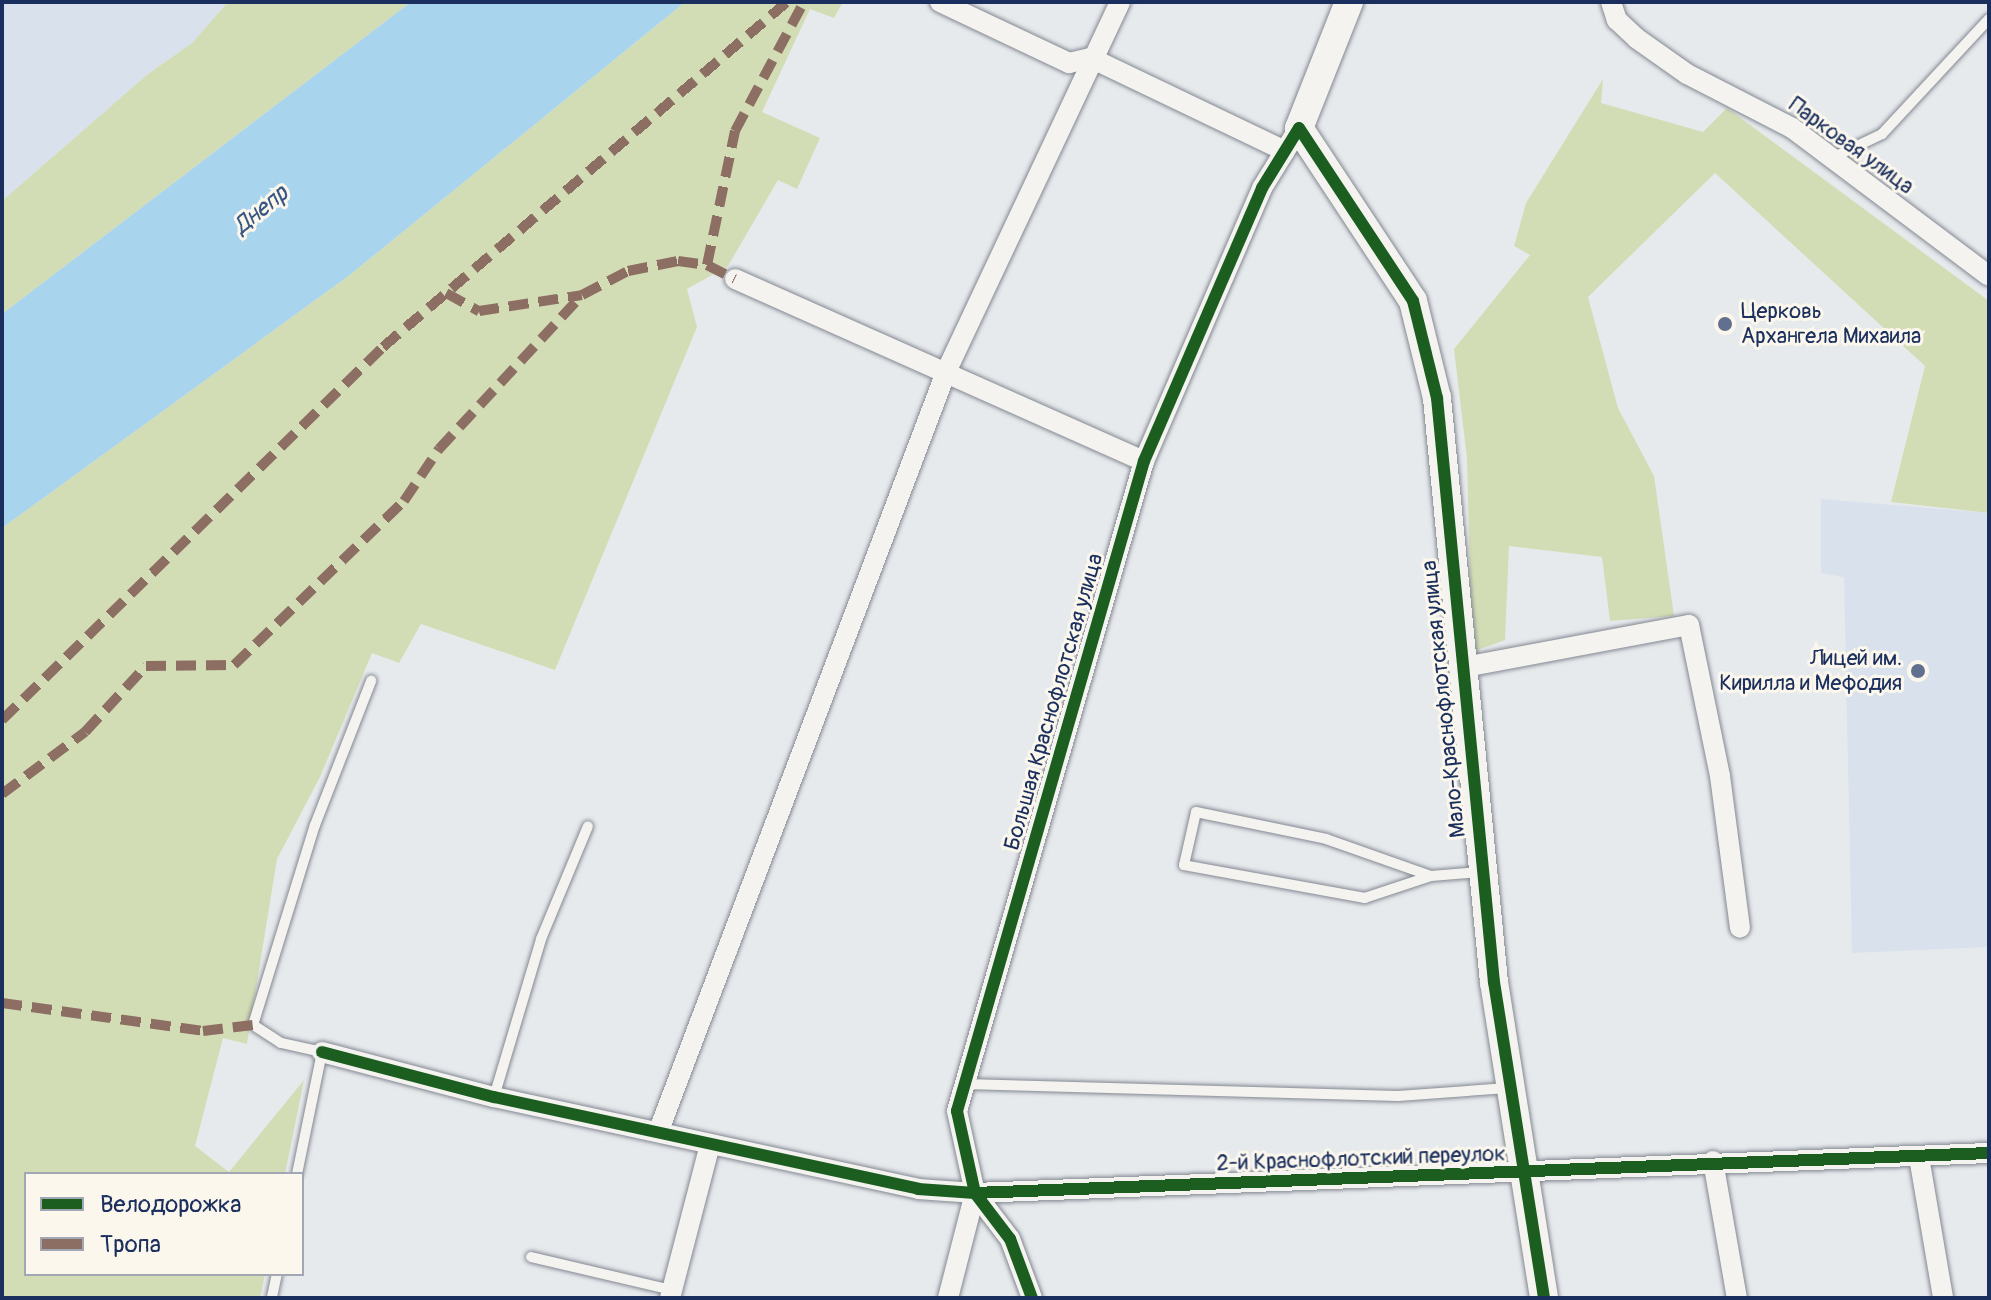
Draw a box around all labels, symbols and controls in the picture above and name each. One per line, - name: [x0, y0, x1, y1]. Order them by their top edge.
- street label: Парковая улица: [1783, 92, 1919, 200]
- water label: Днепр: [228, 179, 294, 241]
- place label: Церковь Архангела Михаила: [1741, 298, 1921, 350]
- marker: Церковь Архангела Михаила: [1716, 315, 1734, 333]
- street label: Большая Краснофлотская улица: [999, 551, 1109, 853]
- street label: Мало-Краснофлотская улица: [1416, 559, 1472, 839]
- place label: Лицей им. Кирилла и Мефодия: [1719, 645, 1902, 696]
- marker: Лицей им. Кирилла и Мефодия: [1909, 662, 1927, 680]
- street label: 2-й Краснофлотский переулок: [1216, 1141, 1506, 1177]
- legend: [24, 1172, 304, 1276]
- text: Велодорожка: [100, 1190, 241, 1219]
- text: Тропа: [100, 1230, 161, 1259]

